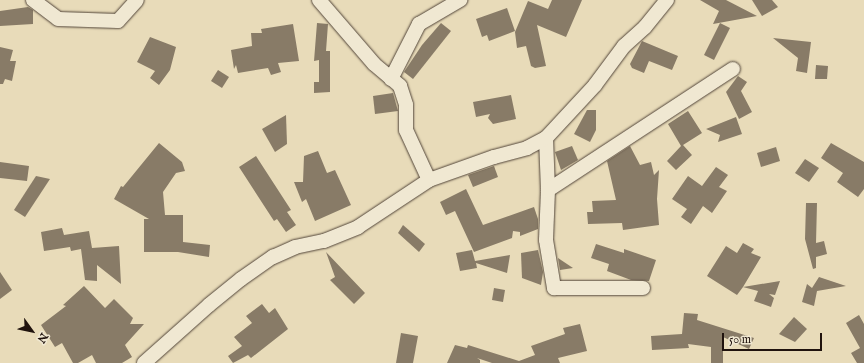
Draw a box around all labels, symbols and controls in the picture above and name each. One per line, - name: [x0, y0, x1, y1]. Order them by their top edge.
- north arrow: [12, 311, 52, 351]
- scale bar: [724, 325, 824, 351]
- text: N: [34, 330, 51, 345]
- text: 50 m: [729, 332, 751, 347]

